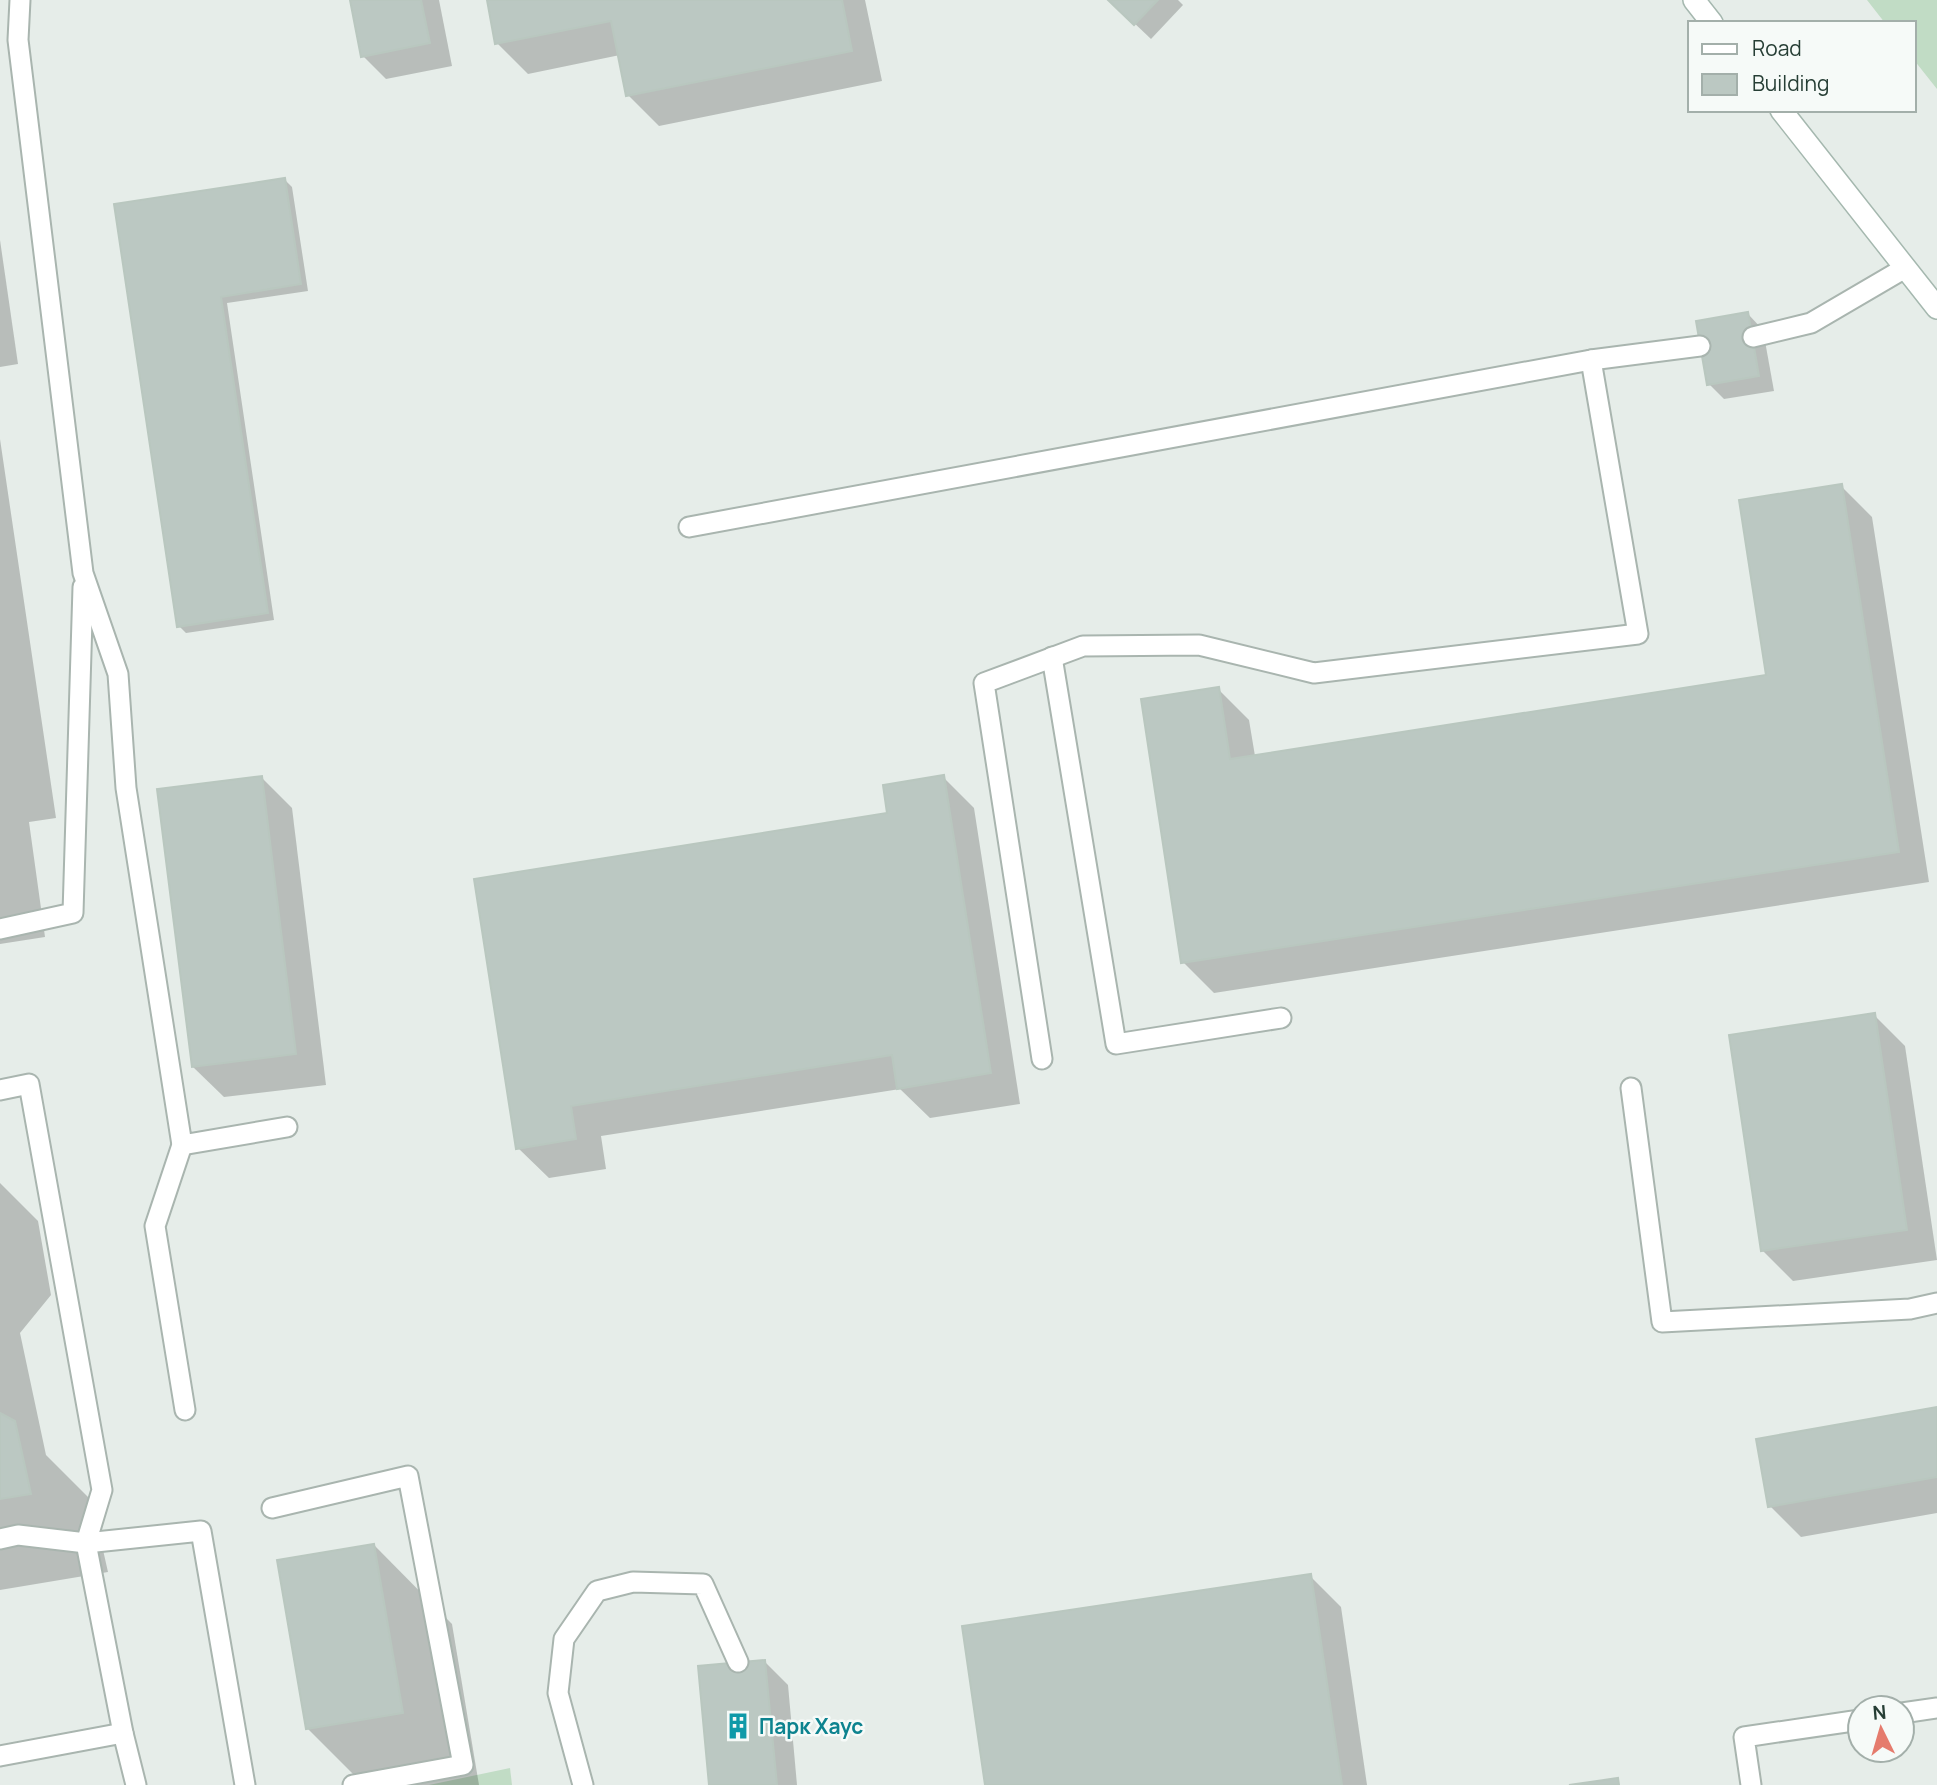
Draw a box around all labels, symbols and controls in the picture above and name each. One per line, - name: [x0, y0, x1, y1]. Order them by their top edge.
- legend: [1688, 21, 1916, 112]
- text: Road: [1752, 34, 1802, 62]
- text: Building: [1752, 69, 1829, 97]
- north arrow: [1846, 1694, 1916, 1764]
- text: N: [1872, 1699, 1887, 1726]
- building icon: Парк Хаус: [723, 1711, 753, 1741]
- place label: Парк Хаус: [759, 1712, 863, 1740]

